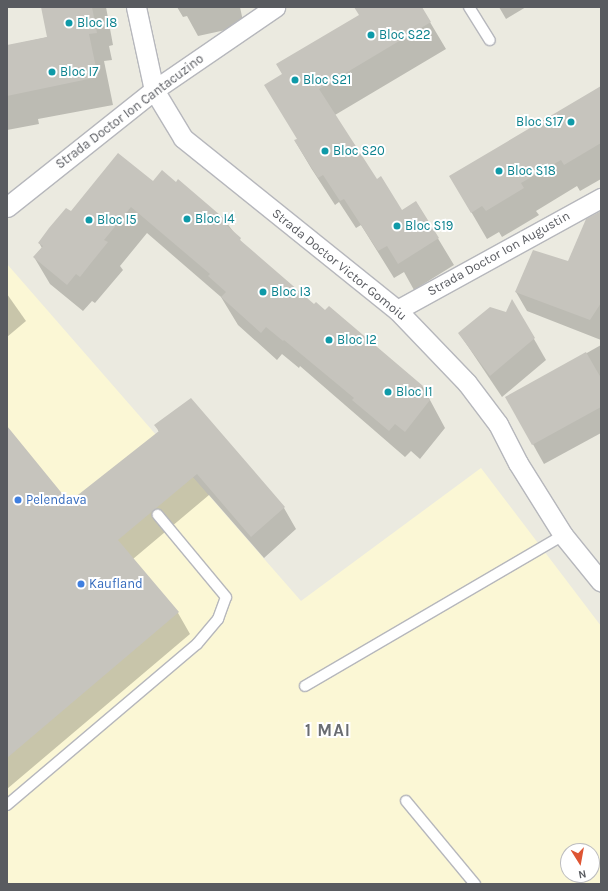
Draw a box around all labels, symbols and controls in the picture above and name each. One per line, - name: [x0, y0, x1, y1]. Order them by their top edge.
- place label: Bloc I8: [77, 15, 117, 31]
- marker: Bloc I8: [64, 18, 74, 28]
- place label: Bloc S22: [379, 27, 431, 43]
- marker: Bloc S22: [366, 30, 376, 40]
- street label: Strada Doctor Ion Cantacuzino: [53, 51, 207, 173]
- place label: Bloc I7: [60, 64, 98, 80]
- marker: Bloc I7: [47, 67, 57, 77]
- place label: Bloc S21: [303, 72, 351, 88]
- marker: Bloc S21: [290, 75, 300, 85]
- place label: Bloc S17: [516, 114, 563, 130]
- marker: Bloc S17: [566, 117, 576, 127]
- place label: Bloc S20: [333, 143, 385, 159]
- marker: Bloc S20: [320, 146, 330, 156]
- place label: Bloc S18: [507, 163, 556, 179]
- marker: Bloc S18: [494, 166, 504, 176]
- street label: Strada Doctor Victor Gomoiu: [268, 206, 410, 324]
- street label: Strada Doctor Ion Augustin: [425, 208, 573, 300]
- place label: Bloc I4: [195, 211, 235, 227]
- place label: Bloc I5: [97, 212, 137, 228]
- marker: Bloc I4: [182, 214, 192, 224]
- marker: Bloc I5: [84, 215, 94, 225]
- place label: Bloc S19: [405, 218, 453, 234]
- marker: Bloc S19: [392, 221, 402, 231]
- place label: Bloc I3: [271, 284, 311, 300]
- marker: Bloc I3: [258, 287, 268, 297]
- place label: Bloc I2: [337, 332, 377, 348]
- marker: Bloc I2: [324, 335, 334, 345]
- place label: Bloc I1: [396, 384, 433, 400]
- marker: Bloc I1: [383, 387, 393, 397]
- place label: Pelendava: [26, 492, 87, 508]
- marker: Pelendava: [13, 495, 23, 505]
- place label: Kaufland: [89, 576, 143, 592]
- marker: Kaufland: [76, 579, 86, 589]
- district label: 1 MAI: [305, 721, 351, 741]
- north arrow: [560, 843, 600, 883]
- text: N: [577, 867, 587, 881]

